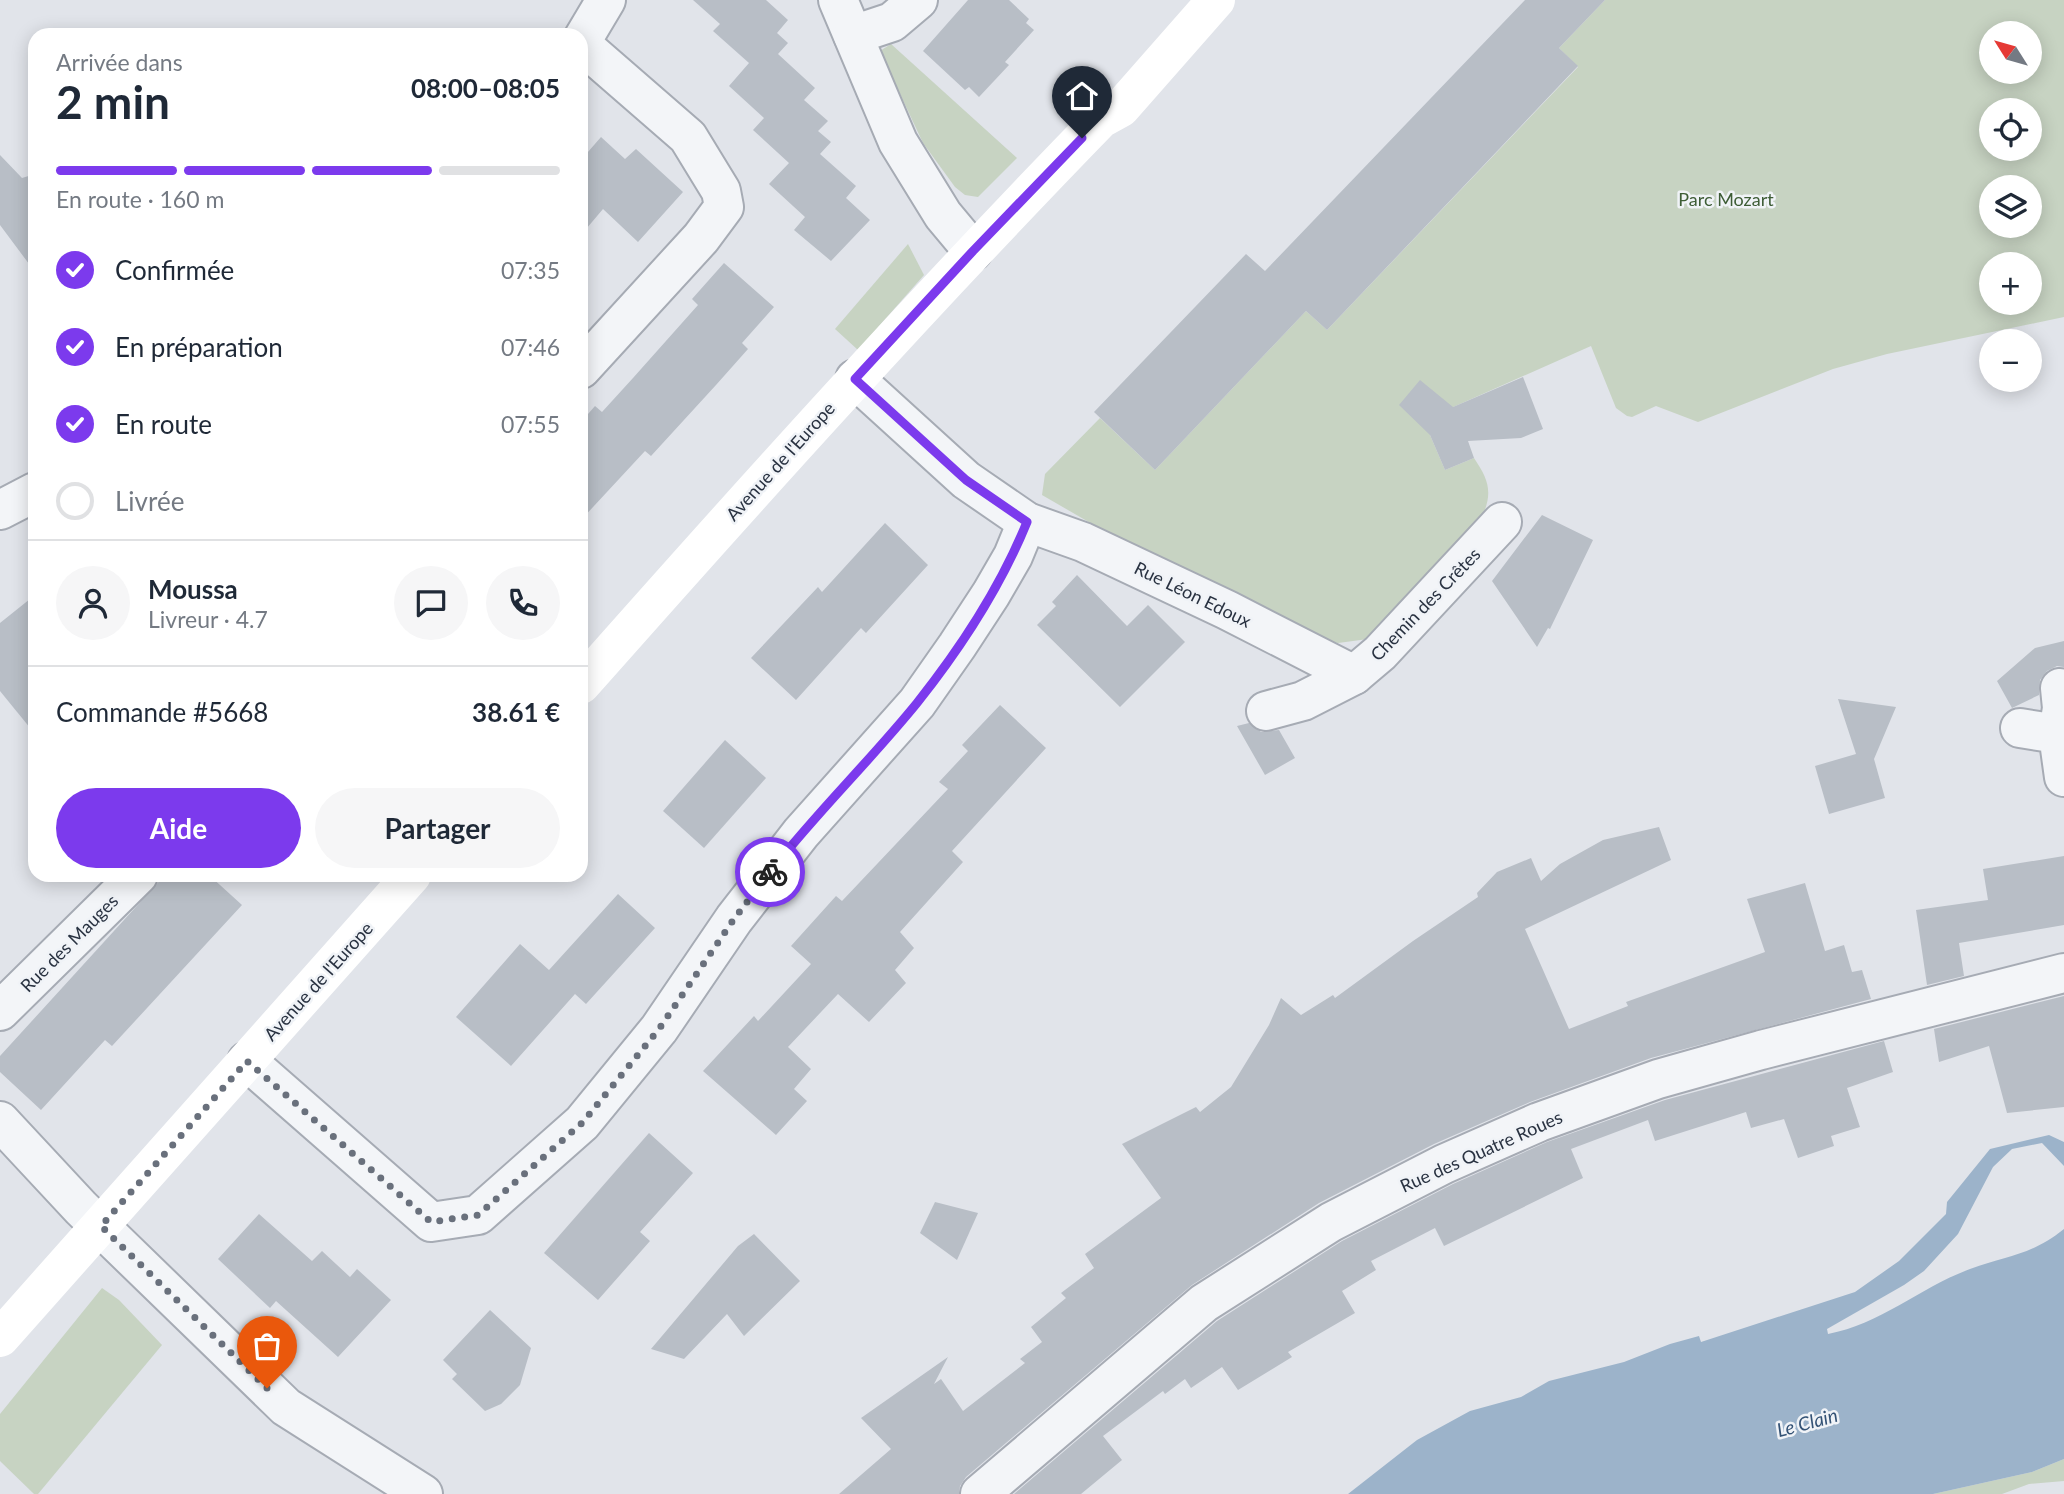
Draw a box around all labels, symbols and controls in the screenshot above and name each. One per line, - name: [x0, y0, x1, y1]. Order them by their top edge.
- north arrow: [1979, 21, 2042, 84]
- map controls: [1979, 21, 2042, 392]
- text: Arrivée dans: [56, 48, 183, 76]
- pin: [1052, 66, 1112, 138]
- text: 08:00–08:05: [411, 72, 560, 104]
- text: 2 min: [56, 74, 170, 129]
- icon: home: [1063, 77, 1101, 115]
- button: locate: [1979, 98, 2042, 161]
- button: layers: [1979, 175, 2042, 238]
- text: En route · 160 m: [56, 185, 224, 213]
- park label: Parc Mozart: [1678, 188, 1774, 210]
- icon: check: [56, 251, 94, 289]
- button: +: [1979, 252, 2042, 315]
- text: Confirmée: [115, 254, 234, 286]
- text: 07:35: [501, 256, 560, 284]
- icon: check: [56, 328, 94, 366]
- button: −: [1979, 329, 2042, 392]
- text: En préparation: [115, 331, 283, 363]
- text: 07:46: [501, 333, 560, 361]
- street label: Avenue de l'Europe: [721, 397, 839, 525]
- icon: check: [56, 405, 94, 443]
- text: En route: [115, 408, 212, 440]
- text: 07:55: [501, 410, 560, 438]
- text: Livrée: [115, 485, 184, 517]
- street label: Chemin des Crêtes: [1365, 543, 1485, 665]
- street label: Rue Léon Edoux: [1131, 556, 1255, 632]
- button: person: [56, 566, 130, 640]
- button: chat: [394, 566, 468, 640]
- button: phone: [486, 566, 560, 640]
- text: Moussa: [148, 573, 238, 605]
- text: Livreur · 4.7: [148, 605, 268, 633]
- text: Commande #5668: [56, 696, 268, 728]
- text: 38.61 €: [472, 696, 560, 728]
- button: Aide: [56, 788, 301, 868]
- button: Partager: [315, 788, 560, 868]
- courier: [735, 837, 805, 907]
- icon: bike: [751, 853, 789, 891]
- street label: Rue des Mauges: [16, 889, 123, 996]
- street label: Avenue de l'Europe: [259, 917, 377, 1045]
- street label: Rue des Quatre Roues: [1397, 1105, 1566, 1197]
- pin: [237, 1316, 297, 1388]
- icon: bag: [248, 1327, 286, 1365]
- water label: Le Clain: [1774, 1403, 1840, 1441]

